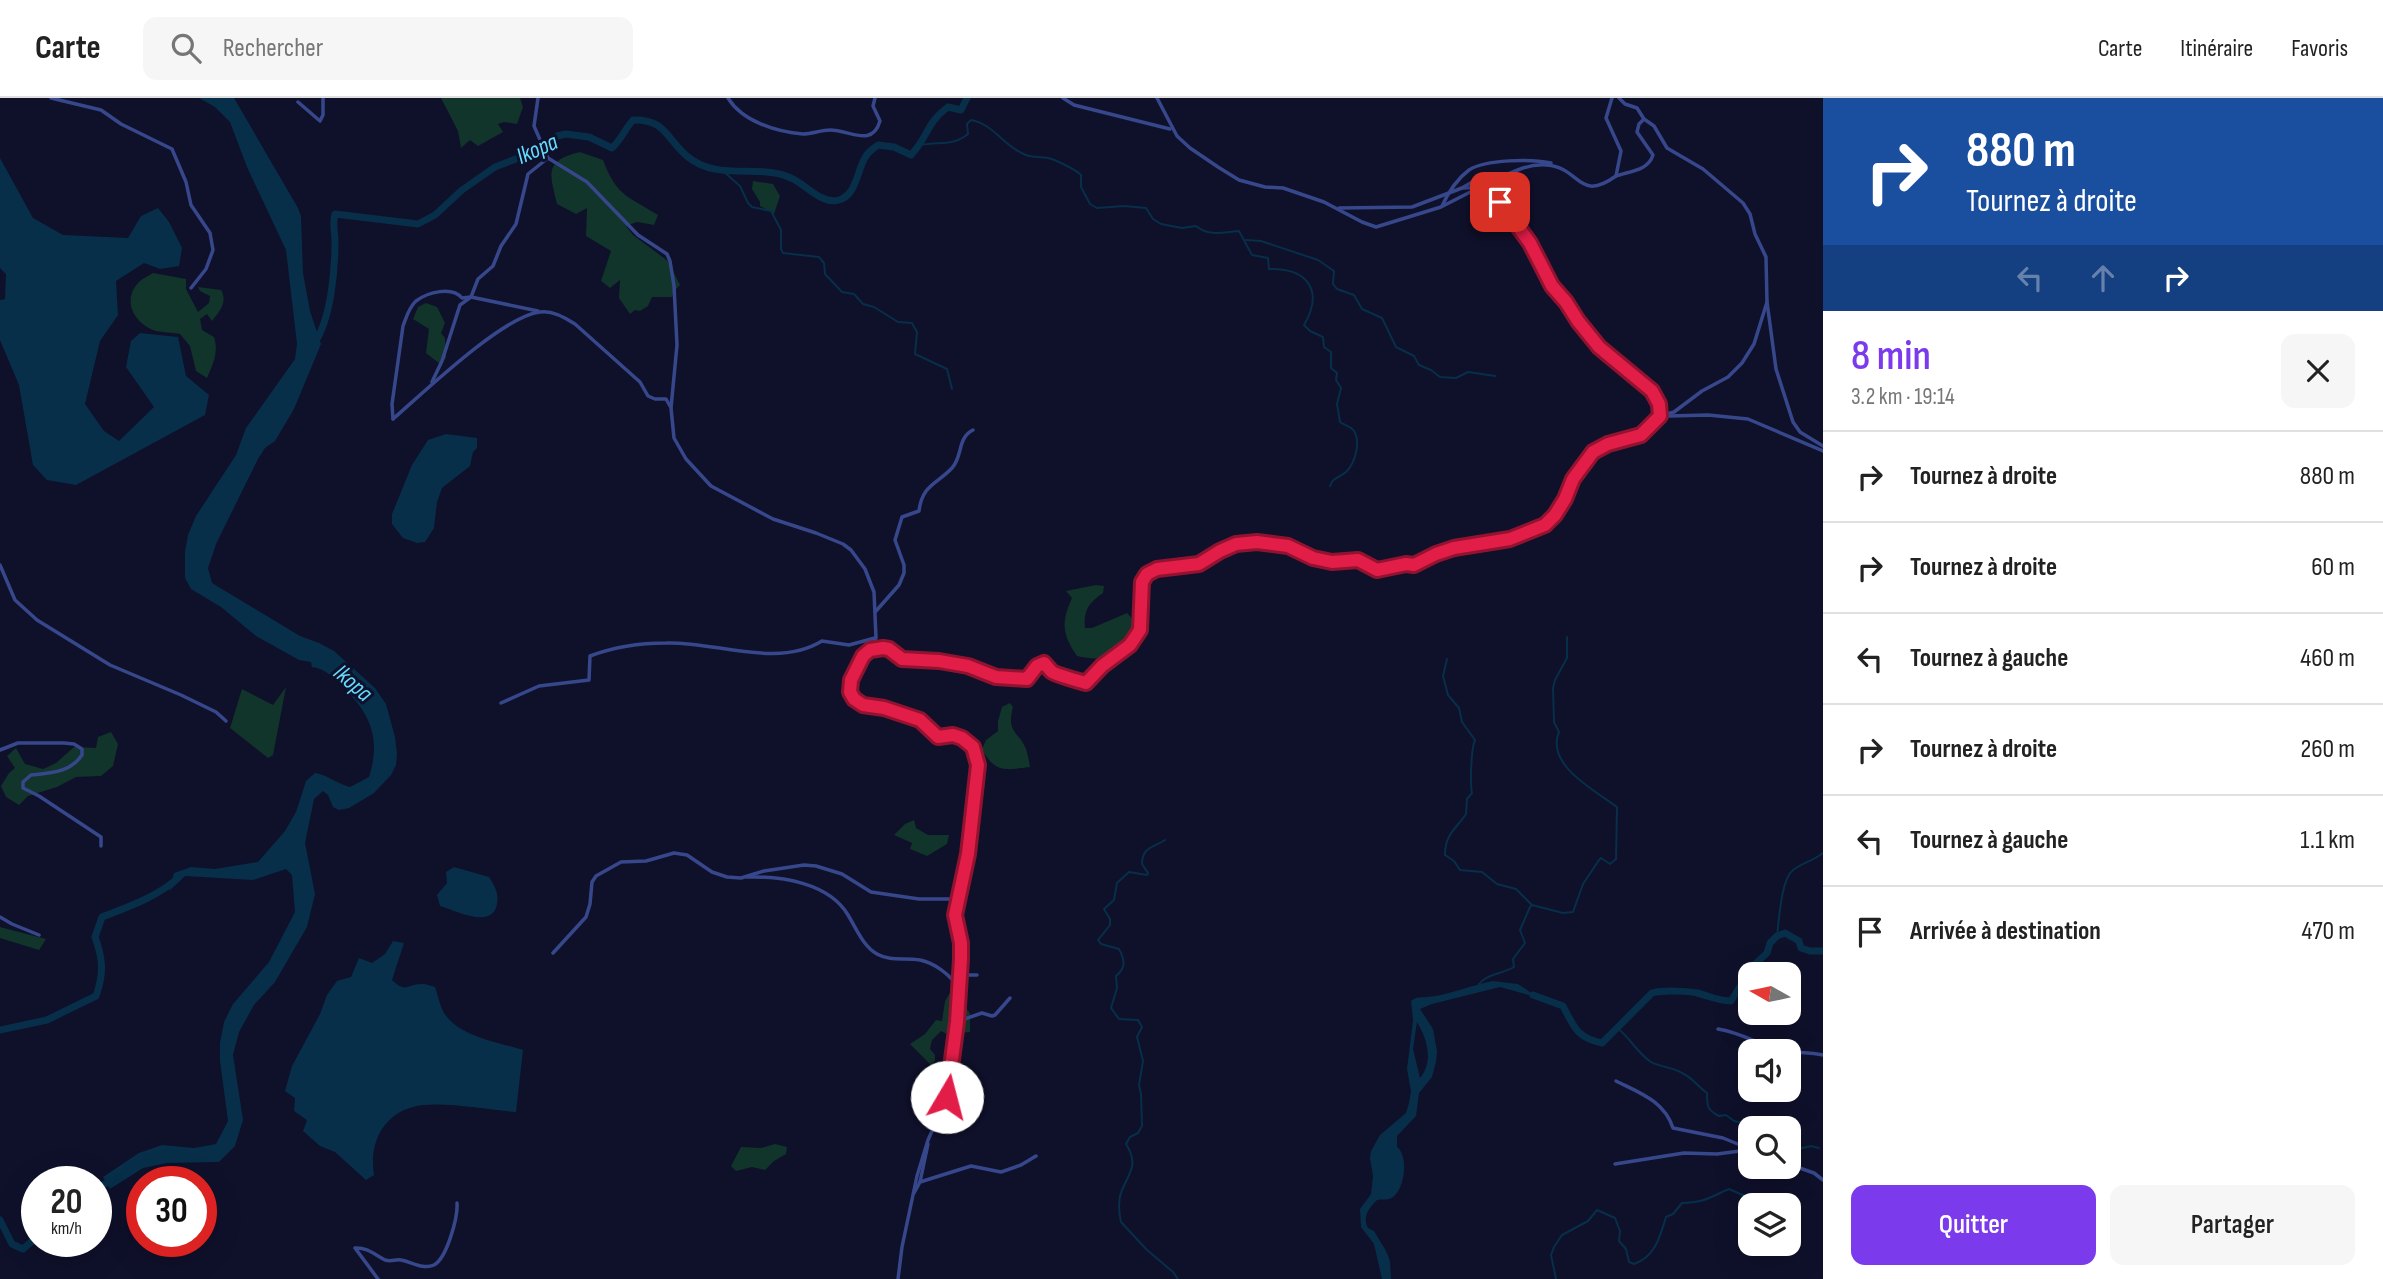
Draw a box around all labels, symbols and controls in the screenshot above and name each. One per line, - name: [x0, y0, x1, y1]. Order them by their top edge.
- search box: [143, 17, 633, 80]
- text: Carte: [35, 28, 101, 68]
- icon: search: [167, 29, 205, 67]
- text: Rechercher: [223, 33, 323, 64]
- text: Carte: [2098, 34, 2142, 63]
- text: Itinéraire: [2180, 34, 2253, 63]
- text: Favoris: [2291, 34, 2348, 63]
- text: 880 m: [1966, 122, 2076, 181]
- icon: right: [1851, 126, 1942, 217]
- water label: Ikopa: [512, 127, 563, 171]
- pin: [1470, 172, 1530, 232]
- text: Tournez à droite: [1966, 182, 2137, 221]
- icon: arrive: [1481, 183, 1519, 221]
- icon: left: [2011, 259, 2049, 297]
- icon: ahead: [2084, 259, 2122, 297]
- icon: right: [2157, 259, 2195, 297]
- text: 8 min: [1851, 331, 1931, 382]
- button: close: [2281, 334, 2355, 408]
- text: 3.2 km · 19:14: [1851, 383, 1955, 411]
- icon: right: [1851, 458, 1889, 496]
- text: Tournez à droite: [1910, 461, 2057, 492]
- text: 880 m: [2300, 461, 2355, 492]
- icon: right: [1851, 549, 1889, 587]
- text: Tournez à droite: [1910, 552, 2057, 583]
- text: 60 m: [2311, 552, 2355, 583]
- icon: left: [1851, 640, 1889, 678]
- text: Tournez à gauche: [1910, 643, 2068, 674]
- text: 460 m: [2300, 643, 2355, 674]
- water label: Ikopa: [327, 658, 379, 708]
- icon: right: [1851, 731, 1889, 769]
- text: Tournez à droite: [1910, 734, 2057, 765]
- text: 260 m: [2300, 734, 2355, 765]
- icon: left: [1851, 822, 1889, 860]
- text: Tournez à gauche: [1910, 825, 2068, 856]
- text: 1.1 km: [2300, 825, 2355, 856]
- icon: arrive: [1851, 913, 1889, 951]
- text: Arrivée à destination: [1910, 916, 2101, 947]
- text: 470 m: [2302, 916, 2355, 947]
- north arrow: [1738, 962, 1801, 1026]
- map controls: [1738, 962, 1801, 1256]
- button: sound: [1738, 1039, 1801, 1102]
- position arrow: [910, 1060, 984, 1134]
- button: search: [1738, 1116, 1801, 1179]
- speed limit sign: 30: [126, 1166, 217, 1257]
- text: 20: [51, 1181, 83, 1224]
- button: Quitter: [1851, 1185, 2096, 1265]
- button: Partager: [2110, 1185, 2355, 1265]
- button: layers: [1738, 1193, 1801, 1256]
- text: km/h: [51, 1218, 82, 1239]

